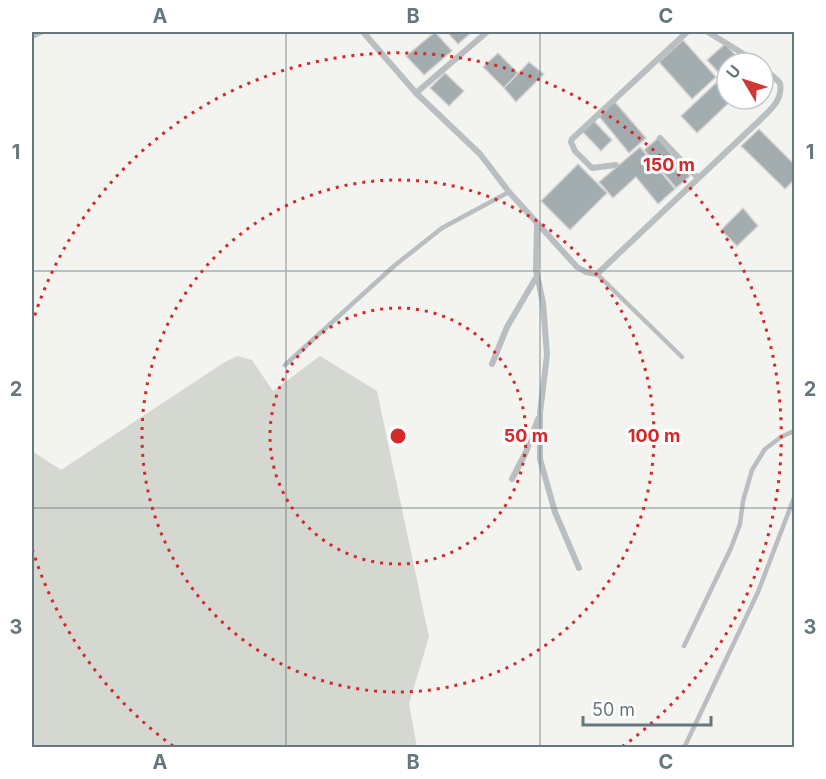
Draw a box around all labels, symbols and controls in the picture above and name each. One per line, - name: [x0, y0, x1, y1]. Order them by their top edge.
- text: A: [153, 4, 168, 28]
- text: B: [406, 4, 420, 28]
- text: C: [659, 4, 673, 28]
- north arrow: [715, 51, 775, 111]
- text: U: [722, 61, 745, 82]
- text: 1: [12, 140, 20, 164]
- text: 1: [806, 140, 814, 164]
- text: 150 m: [643, 154, 695, 175]
- text: 2: [10, 377, 22, 401]
- text: 2: [804, 377, 816, 401]
- text: 50 m: [504, 425, 548, 446]
- text: 100 m: [628, 425, 680, 446]
- centre of rings: [388, 426, 408, 446]
- text: 3: [10, 615, 22, 639]
- text: 3: [804, 615, 816, 639]
- scale bar: [583, 689, 710, 727]
- text: 50 m: [592, 699, 635, 720]
- text: A: [153, 750, 168, 774]
- text: B: [406, 750, 420, 774]
- text: C: [659, 750, 673, 774]

